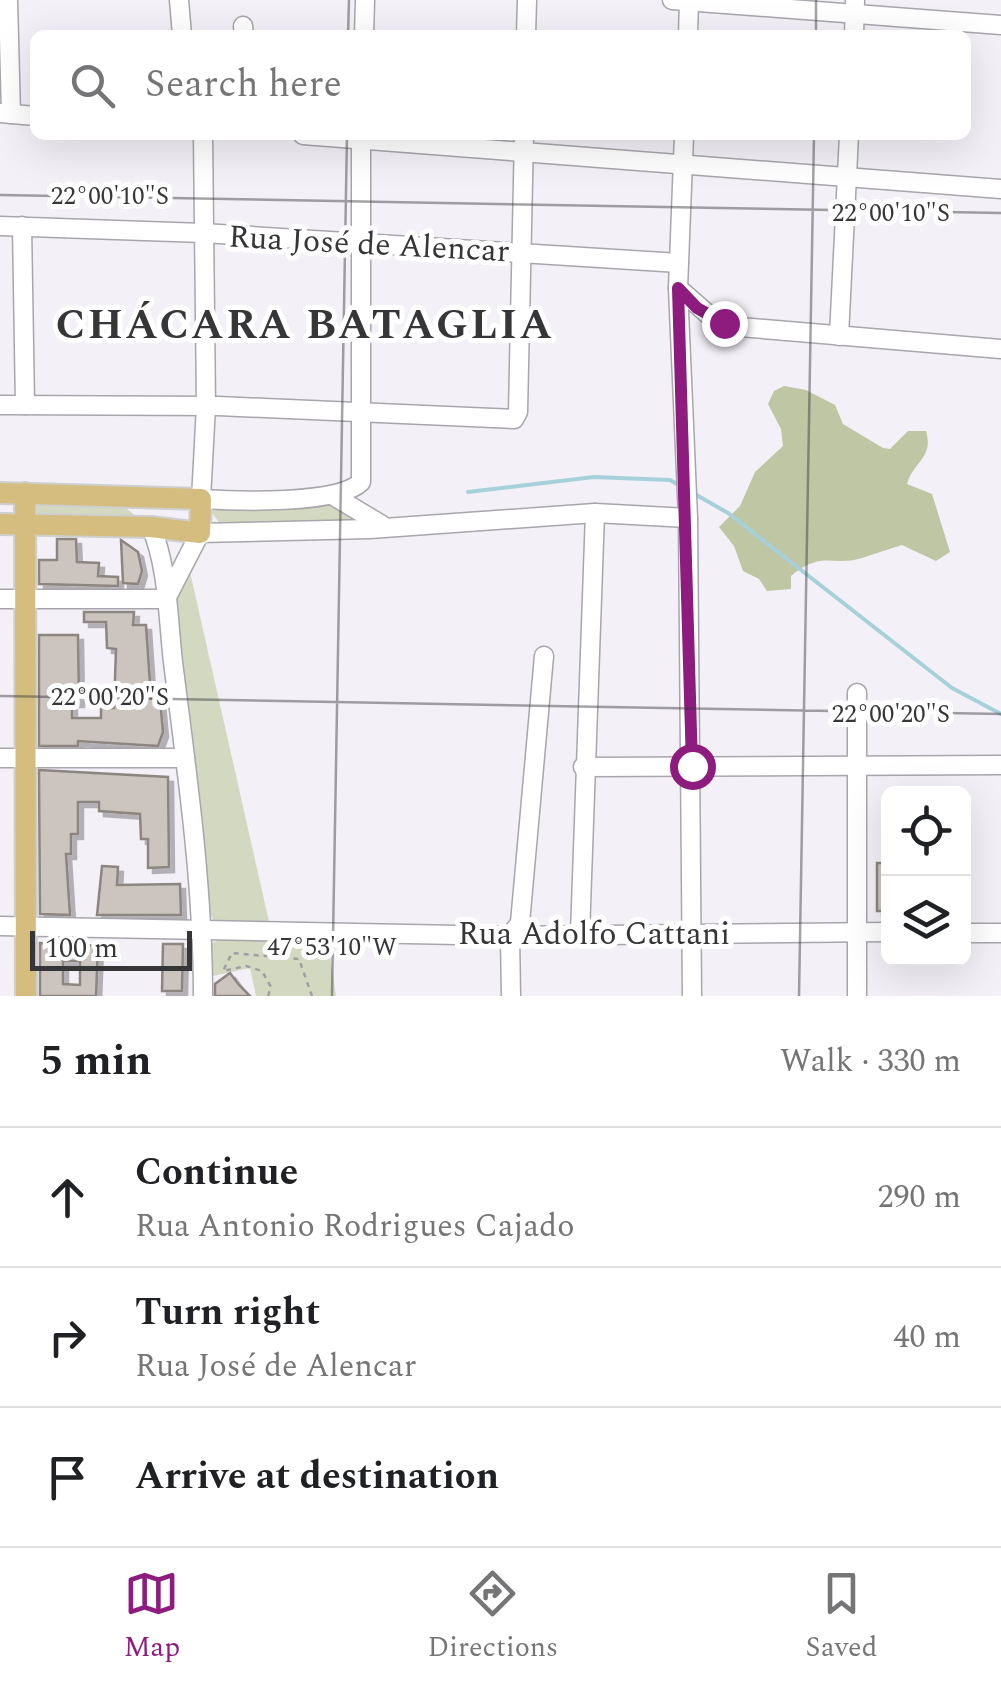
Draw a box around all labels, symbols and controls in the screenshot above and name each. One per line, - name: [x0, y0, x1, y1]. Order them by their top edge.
- search box: [30, 30, 971, 140]
- text: Search here: [145, 56, 342, 114]
- icon: search: [65, 58, 120, 113]
- text: 22°00'10"S: [51, 178, 169, 216]
- text: 22°00'10"S: [832, 195, 950, 233]
- street label: Rua José de Alencar: [227, 213, 511, 276]
- district label: CHÁCARA BATAGLIA: [55, 294, 555, 357]
- route end: [702, 301, 748, 347]
- text: 22°00'20"S: [51, 679, 169, 717]
- text: 22°00'20"S: [832, 696, 950, 734]
- route start: [670, 744, 716, 790]
- map controls: [881, 786, 971, 966]
- button: locate: [881, 786, 971, 876]
- button: layers: [881, 876, 971, 966]
- street label: Rua Adolfo Cattani: [458, 910, 730, 959]
- scale bar: [30, 926, 192, 970]
- text: 100 m: [45, 927, 118, 970]
- text: 47°53'10"W: [267, 929, 397, 967]
- text: 5 min: [40, 1030, 152, 1093]
- text: Walk · 330 m: [780, 1037, 961, 1086]
- text: Continue: [135, 1144, 298, 1202]
- icon: ahead: [40, 1170, 95, 1225]
- text: 290 m: [877, 1173, 961, 1222]
- text: Rua Antonio Rodrigues Cajado: [135, 1202, 574, 1251]
- text: Turn right: [135, 1284, 320, 1342]
- icon: right: [40, 1310, 95, 1365]
- text: 40 m: [893, 1313, 961, 1362]
- text: Rua José de Alencar: [135, 1342, 416, 1391]
- text: Arrive at destination: [135, 1448, 499, 1506]
- icon: arrive: [40, 1450, 95, 1505]
- tab: Map: [124, 1566, 180, 1669]
- tab: Directions: [427, 1566, 558, 1669]
- tab: Saved: [806, 1566, 877, 1669]

